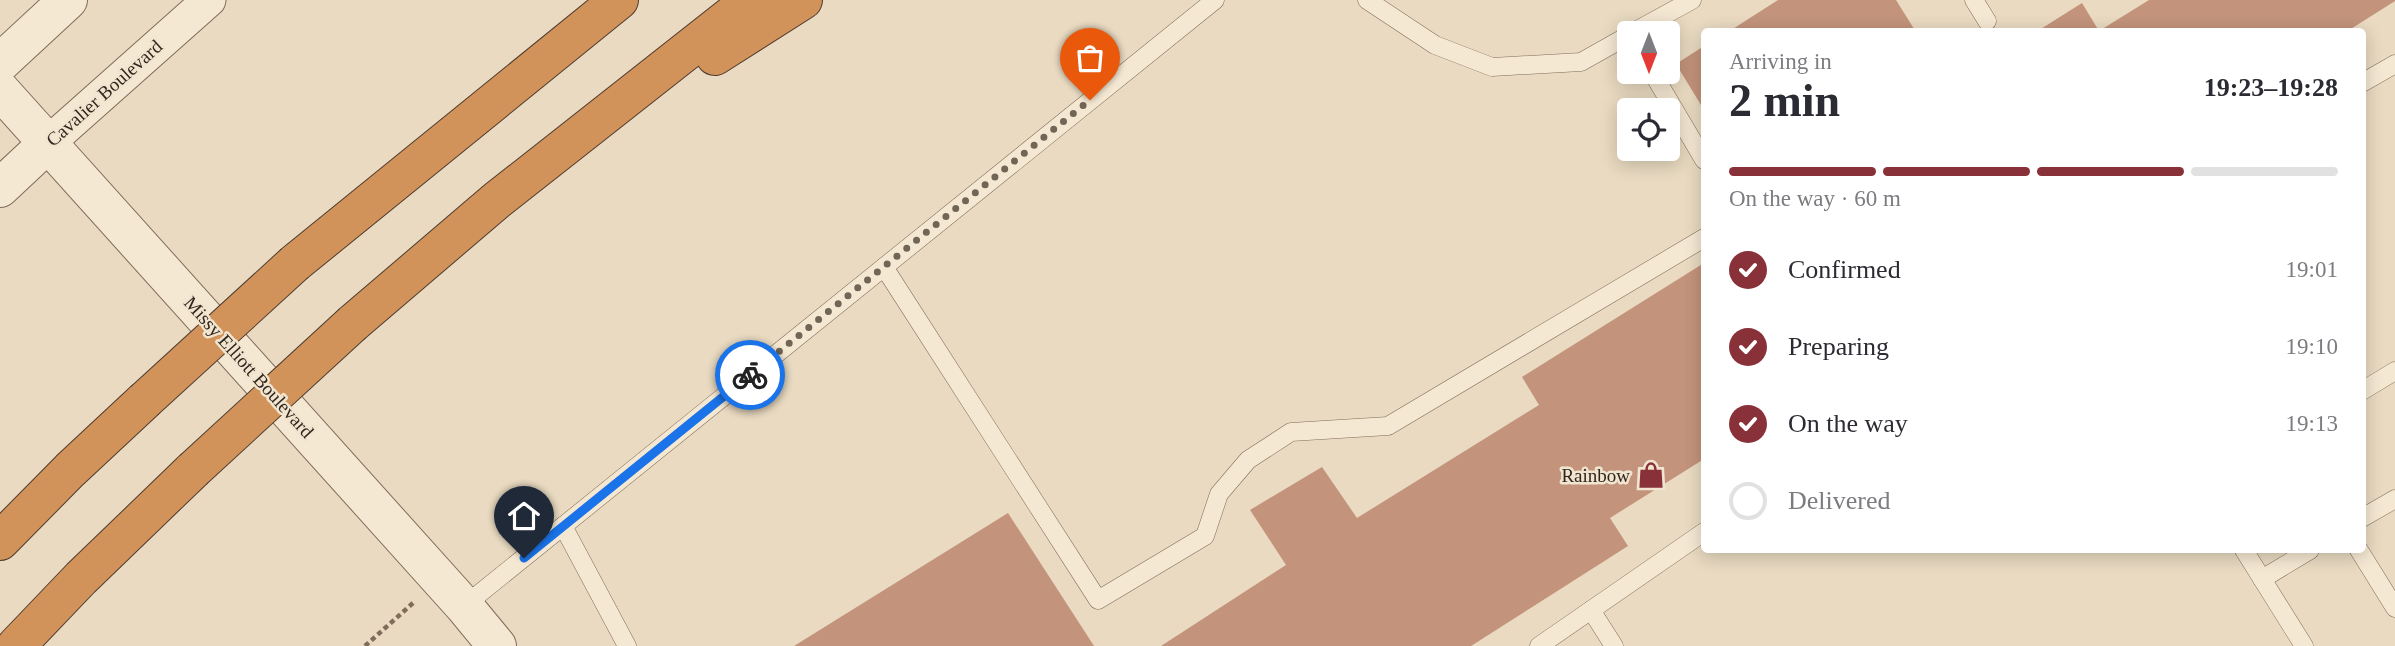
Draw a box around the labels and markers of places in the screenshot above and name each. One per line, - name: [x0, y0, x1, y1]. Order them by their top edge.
- pin: [1060, 28, 1120, 100]
- shop icon: Rainbow: [1636, 460, 1666, 490]
- place label: Rainbow: [1561, 465, 1630, 486]
- pin: [494, 486, 554, 558]

